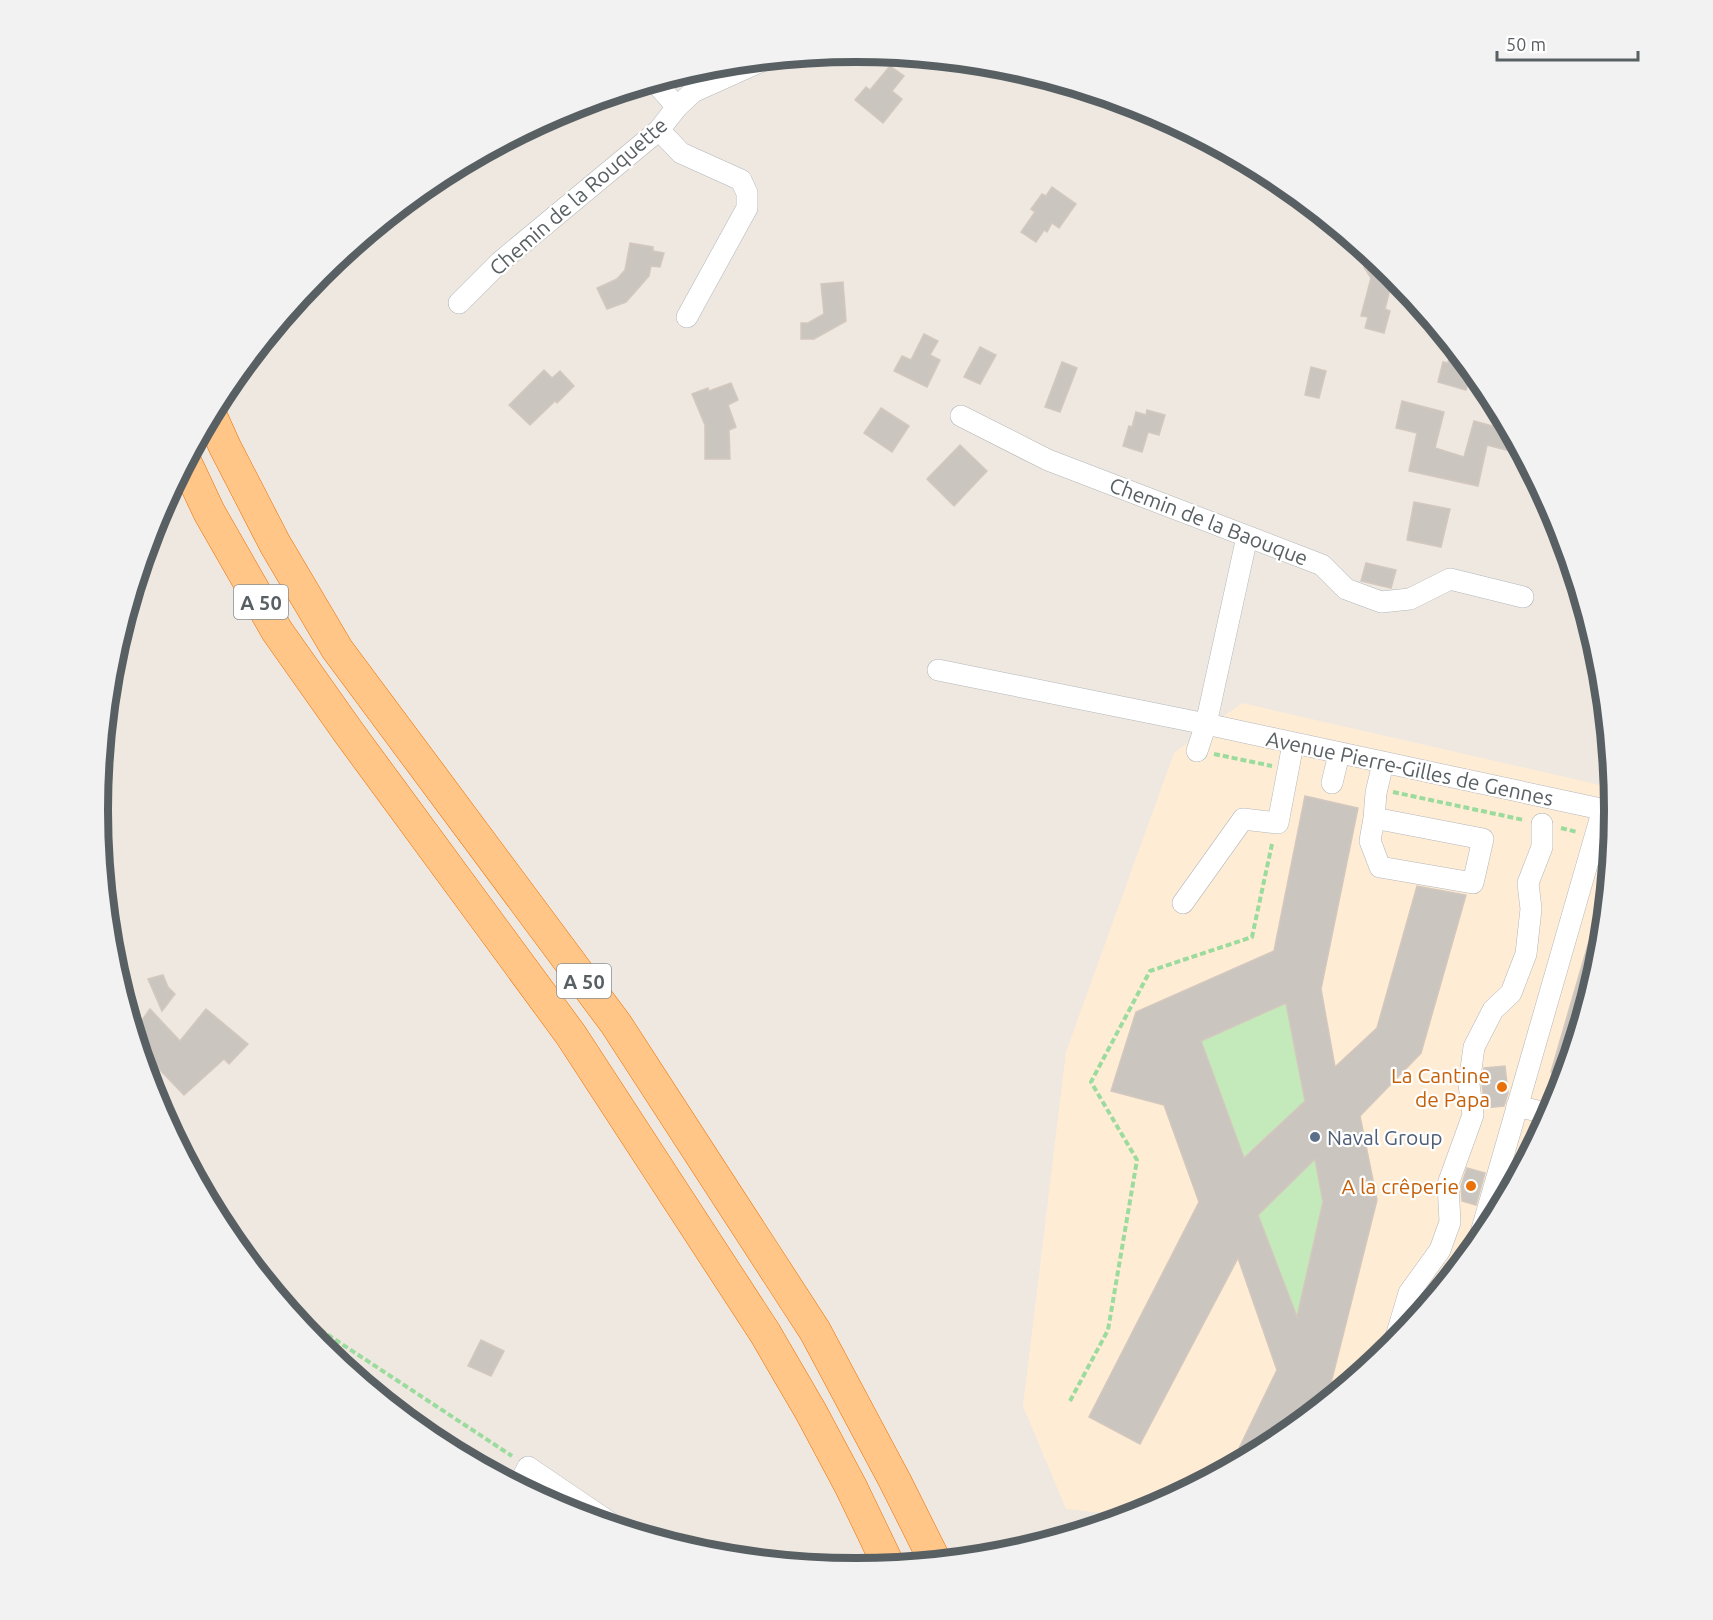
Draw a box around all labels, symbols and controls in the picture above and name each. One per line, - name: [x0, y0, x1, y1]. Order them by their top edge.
- scale bar: [1497, 24, 1638, 62]
- text: 50 m: [1506, 34, 1546, 54]
- street label: Chemin de la Rouquette: [484, 112, 672, 280]
- street label: Chemin de la Baouque: [1106, 472, 1312, 570]
- road number: A 50: [234, 585, 288, 619]
- street label: Avenue Pierre-Gilles de Gennes: [1264, 726, 1556, 810]
- road number: A 50: [557, 964, 611, 998]
- place label: La Cantine de Papa: [1391, 1063, 1490, 1111]
- marker: La Cantine de Papa: [1495, 1080, 1509, 1094]
- place label: Naval Group: [1327, 1125, 1443, 1149]
- marker: Naval Group: [1308, 1130, 1322, 1144]
- place label: A la crêperie: [1342, 1174, 1459, 1198]
- marker: A la crêperie: [1464, 1179, 1478, 1193]

